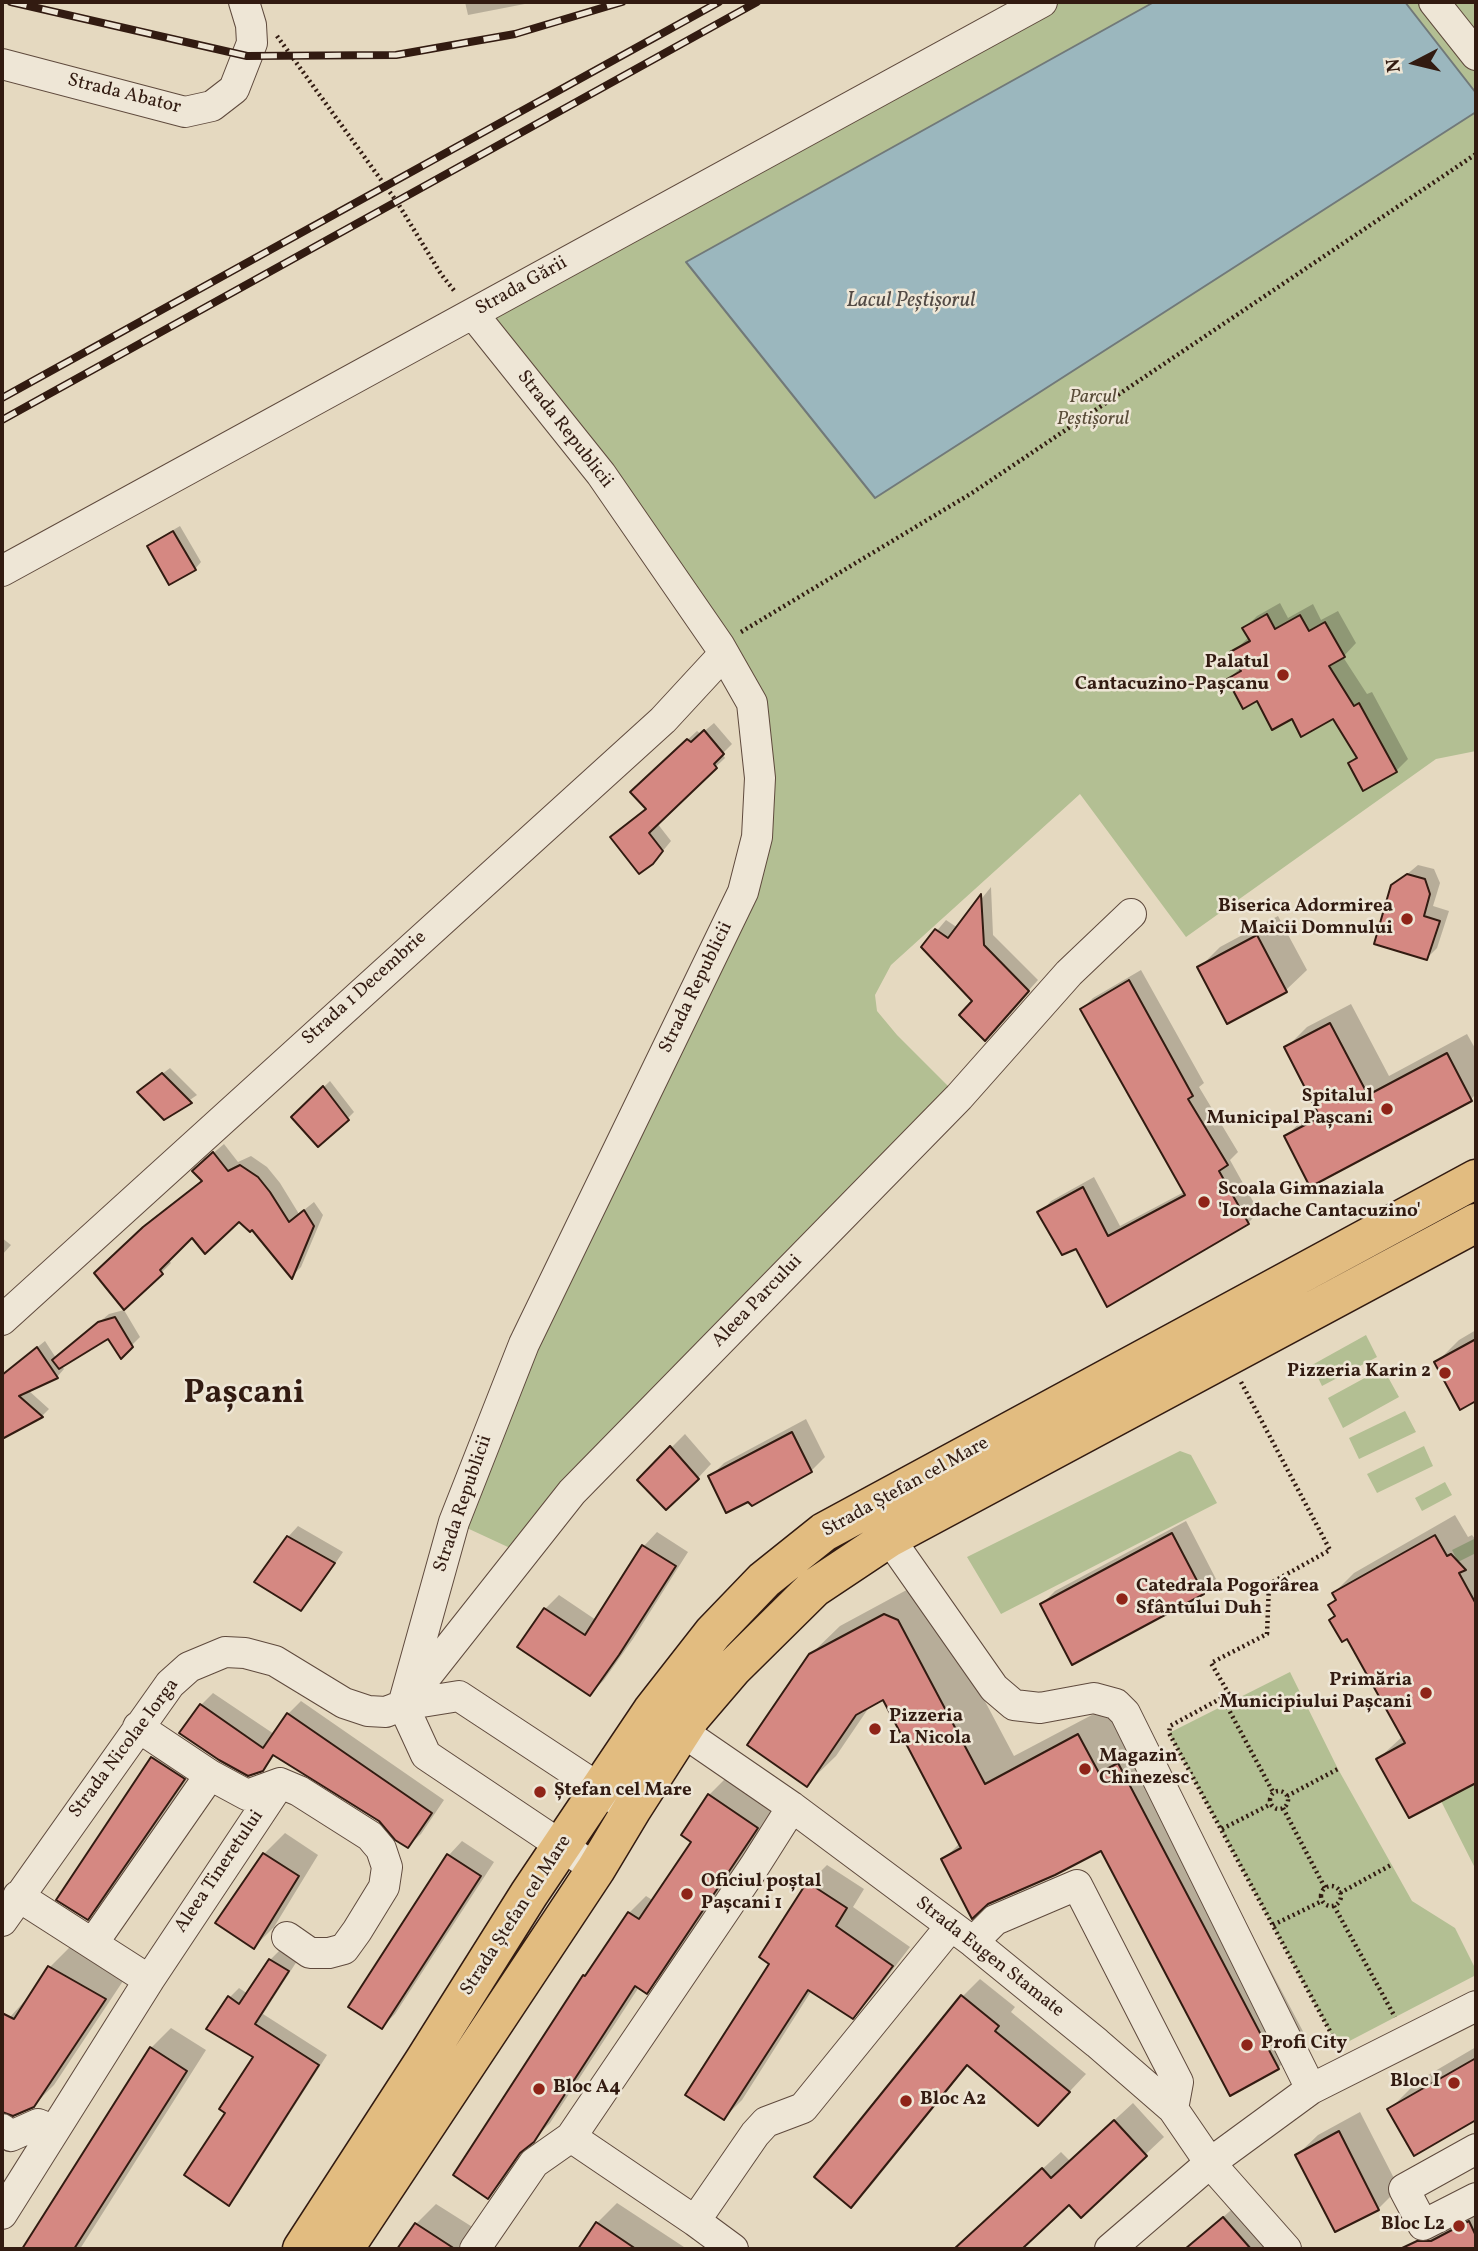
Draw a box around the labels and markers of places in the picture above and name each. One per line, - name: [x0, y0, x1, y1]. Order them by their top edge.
- place label: Palatul Cantacuzino-Pașcanu: [1075, 653, 1269, 697]
- marker: Palatul Cantacuzino-Pașcanu: [1275, 667, 1291, 683]
- place label: Biserica Adormirea Maicii Domnului: [1218, 897, 1393, 941]
- marker: Biserica Adormirea Maicii Domnului: [1399, 911, 1415, 927]
- place label: Spitalul Municipal Pașcani: [1207, 1087, 1373, 1131]
- marker: Spitalul Municipal Pașcani: [1379, 1101, 1395, 1117]
- place label: Scoala Gimnaziala 'Iordache Cantacuzino': [1218, 1180, 1421, 1224]
- marker: Scoala Gimnaziala 'Iordache Cantacuzino': [1196, 1194, 1212, 1210]
- place label: Pizzeria Karin 2: [1287, 1362, 1431, 1384]
- marker: Pizzeria Karin 2: [1437, 1365, 1453, 1381]
- place label: Catedrala Pogorârea Sfântului Duh: [1136, 1577, 1319, 1621]
- marker: Catedrala Pogorârea Sfântului Duh: [1114, 1591, 1130, 1607]
- place label: Primăria Municipiului Pașcani: [1219, 1671, 1412, 1715]
- marker: Primăria Municipiului Pașcani: [1418, 1685, 1434, 1701]
- place label: Pizzeria La Nicola: [889, 1707, 971, 1751]
- marker: Pizzeria La Nicola: [867, 1721, 883, 1737]
- place label: Magazin Chinezesc: [1099, 1747, 1189, 1791]
- marker: Magazin Chinezesc: [1077, 1761, 1093, 1777]
- place label: Ștefan cel Mare: [554, 1781, 692, 1803]
- marker: Ștefan cel Mare: [532, 1784, 548, 1800]
- place label: Oficiul poștal Pașcani 1: [701, 1872, 821, 1916]
- marker: Oficiul poștal Pașcani 1: [679, 1886, 695, 1902]
- place label: Profi City: [1261, 2034, 1347, 2056]
- marker: Profi City: [1239, 2037, 1255, 2053]
- place label: Bloc I: [1390, 2072, 1440, 2094]
- marker: Bloc I: [1446, 2075, 1462, 2091]
- place label: Bloc A4: [553, 2078, 621, 2100]
- marker: Bloc A4: [531, 2081, 547, 2097]
- place label: Bloc A2: [920, 2090, 986, 2112]
- marker: Bloc A2: [898, 2093, 914, 2109]
- place label: Bloc L2: [1381, 2215, 1445, 2237]
- marker: Bloc L2: [1451, 2218, 1467, 2234]

